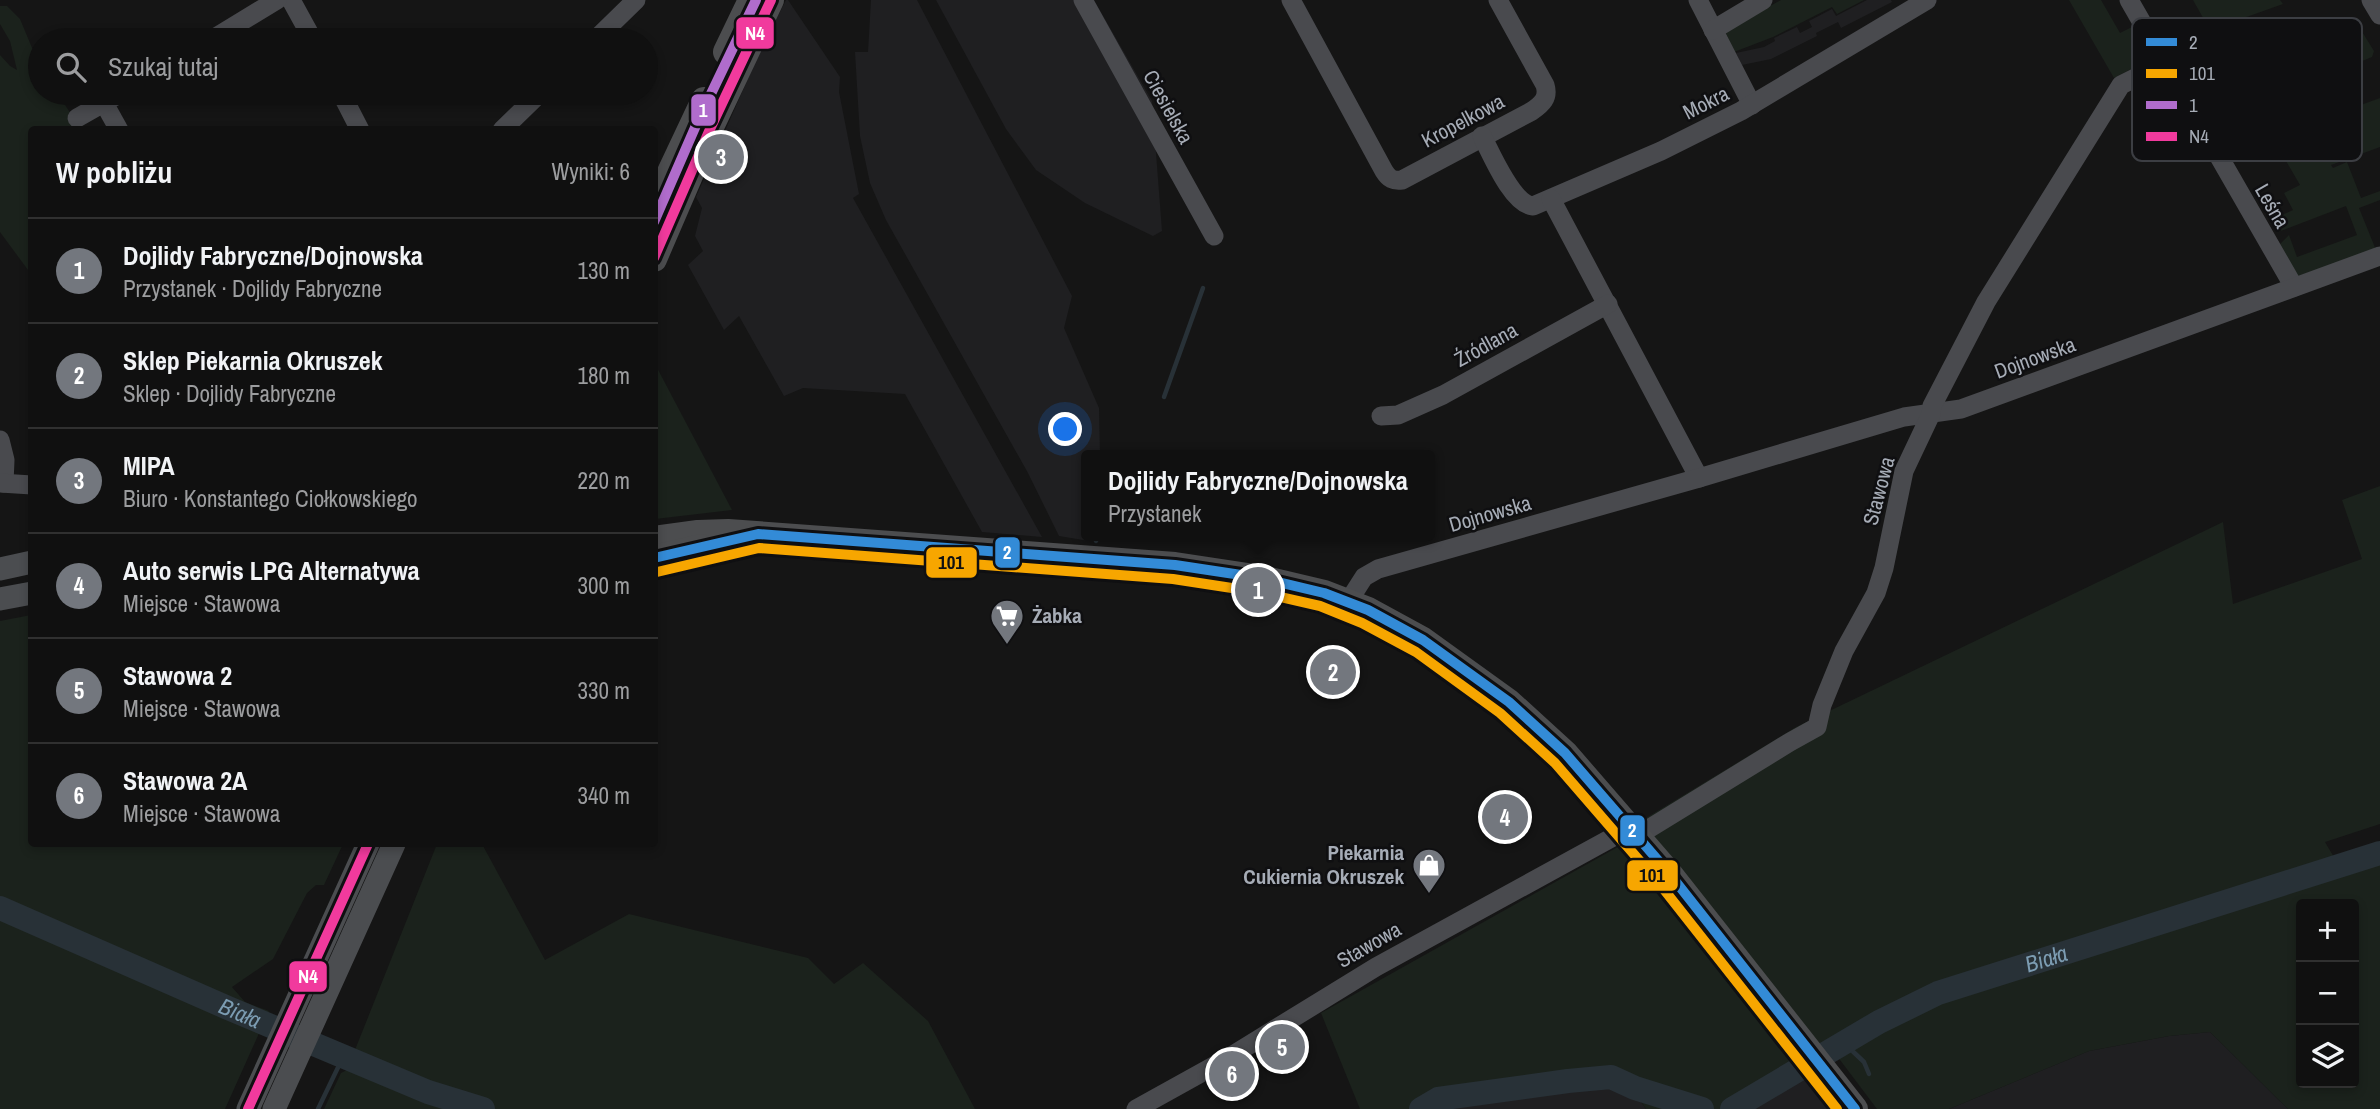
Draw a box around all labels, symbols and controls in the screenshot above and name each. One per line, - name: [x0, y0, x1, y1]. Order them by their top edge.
- line badge: N4: [735, 16, 775, 50]
- legend: [2132, 18, 2362, 161]
- text: N4: [745, 20, 765, 46]
- search box: [28, 28, 658, 105]
- text: 2: [2189, 29, 2198, 55]
- icon: search: [52, 48, 90, 86]
- text: Szukaj tutaj: [108, 49, 218, 84]
- text: 101: [2189, 60, 2215, 86]
- street label: Ciesielska: [1136, 65, 1201, 149]
- street label: Mokra: [1678, 79, 1734, 126]
- street label: Kropelkowa: [1416, 86, 1510, 154]
- text: 1: [2189, 92, 2198, 118]
- line badge: 1: [690, 93, 717, 127]
- text: 1: [699, 97, 708, 123]
- text: N4: [2189, 123, 2209, 149]
- pin: 3: [698, 131, 744, 183]
- text: W pobliżu: [56, 152, 172, 192]
- text: Wyniki: 6: [552, 156, 630, 187]
- street label: Leśna: [2248, 178, 2297, 234]
- text: Dojlidy Fabryczne/Dojnowska: [123, 238, 423, 273]
- text: 1: [74, 255, 84, 286]
- text: 130 m: [578, 255, 630, 286]
- text: Przystanek · Dojlidy Fabryczne: [123, 273, 382, 304]
- street label: Źródlana: [1449, 315, 1523, 374]
- street label: Dojnowska: [1990, 329, 2080, 386]
- text: Sklep Piekarnia Okruszek: [123, 343, 383, 378]
- text: 2: [74, 360, 84, 391]
- text: 180 m: [578, 360, 630, 391]
- text: Sklep · Dojlidy Fabryczne: [123, 378, 336, 409]
- your location: [1048, 412, 1082, 446]
- text: MIPA: [123, 448, 175, 483]
- popup: [1081, 450, 1435, 541]
- street label: Stawowa: [1855, 453, 1902, 528]
- text: Dojlidy Fabryczne/Dojnowska: [1108, 463, 1408, 498]
- text: 3: [74, 465, 84, 496]
- text: 220 m: [578, 465, 630, 496]
- text: Biuro · Konstantego Ciołkowskiego: [123, 483, 418, 514]
- street label: Dojnowska: [1445, 488, 1535, 539]
- text: Przystanek: [1108, 498, 1201, 529]
- line badge: 2: [994, 536, 1021, 569]
- text: 2: [1003, 539, 1012, 565]
- line badge: 101: [925, 546, 978, 579]
- text: 101: [938, 549, 964, 575]
- text: Auto serwis LPG Alternatywa: [123, 553, 420, 588]
- pin: 1: [1235, 564, 1281, 616]
- text: 4: [74, 570, 84, 601]
- text: 300 m: [578, 570, 630, 601]
- text: Miejsce · Stawowa: [123, 588, 280, 619]
- supermarket icon: Żabka: [988, 597, 1026, 646]
- place label: Żabka: [1032, 601, 1082, 630]
- pin: 2: [1310, 646, 1356, 698]
- text: Stawowa 2: [123, 658, 232, 693]
- text: 5: [74, 675, 84, 706]
- text: 330 m: [578, 675, 630, 706]
- text: Miejsce · Stawowa: [123, 693, 280, 724]
- text: Stawowa 2A: [123, 763, 247, 798]
- text: 6: [74, 780, 84, 811]
- text: 340 m: [578, 780, 630, 811]
- pin: 4: [1482, 791, 1528, 843]
- text: Miejsce · Stawowa: [123, 798, 280, 829]
- line badge: 2: [1619, 814, 1646, 847]
- text: 2: [1628, 817, 1637, 843]
- place label: Piekarnia Cukiernia Okruszek: [1243, 838, 1404, 891]
- shop icon: Piekarnia Cukiernia Okruszek: [1410, 846, 1448, 895]
- line badge: 101: [1626, 859, 1679, 892]
- text: 101: [1639, 862, 1665, 888]
- map controls: [2296, 899, 2359, 1088]
- button: +: [2296, 899, 2359, 962]
- street label: Stawowa: [1331, 914, 1407, 975]
- water label: Biała: [2021, 937, 2071, 980]
- line badge: N4: [288, 960, 328, 993]
- button: −: [2296, 962, 2359, 1025]
- text: N4: [298, 963, 318, 989]
- water label: Biała: [214, 990, 266, 1035]
- pin: 5: [1259, 1021, 1305, 1073]
- button: layers: [2296, 1025, 2359, 1088]
- pin: 6: [1209, 1048, 1255, 1100]

